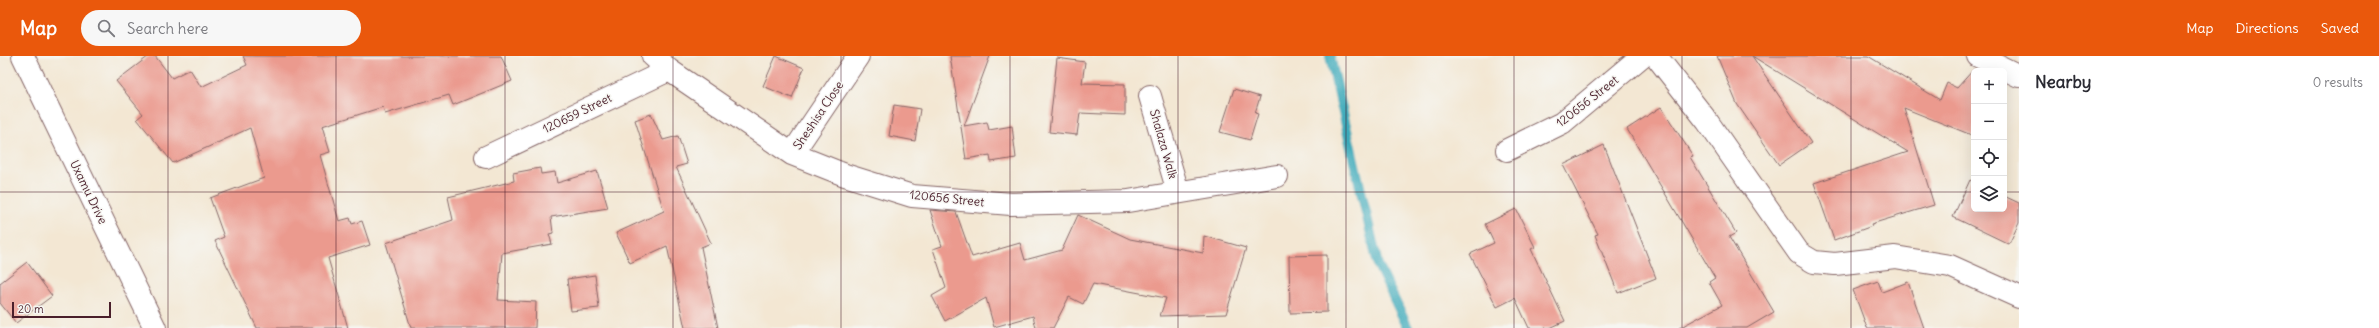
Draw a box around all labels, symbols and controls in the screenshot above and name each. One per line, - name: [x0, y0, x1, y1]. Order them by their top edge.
- search box: [81, 10, 361, 46]
- text: Map: [20, 16, 57, 40]
- icon: search: [95, 17, 117, 39]
- text: Search here: [127, 19, 208, 38]
- text: Map: [2186, 19, 2213, 37]
- text: Directions: [2235, 19, 2299, 37]
- text: Saved: [2321, 19, 2359, 37]
- map controls: [1971, 68, 2007, 212]
- button: +: [1971, 68, 2007, 104]
- text: Nearby: [2035, 71, 2091, 93]
- street label: 120656 Street: [1553, 72, 1621, 130]
- text: 0 results: [2313, 74, 2363, 91]
- street label: Sheshisa Close: [790, 78, 846, 152]
- street label: 120659 Street: [540, 90, 614, 136]
- button: −: [1971, 104, 2007, 140]
- street label: Shalaza Walk: [1147, 108, 1181, 180]
- button: locate: [1971, 140, 2007, 176]
- street label: Uxamu Drive: [67, 158, 111, 226]
- button: layers: [1971, 176, 2007, 212]
- street label: 120656 Street: [909, 187, 985, 209]
- scale bar: [12, 300, 111, 319]
- text: 20 m: [18, 302, 44, 316]

